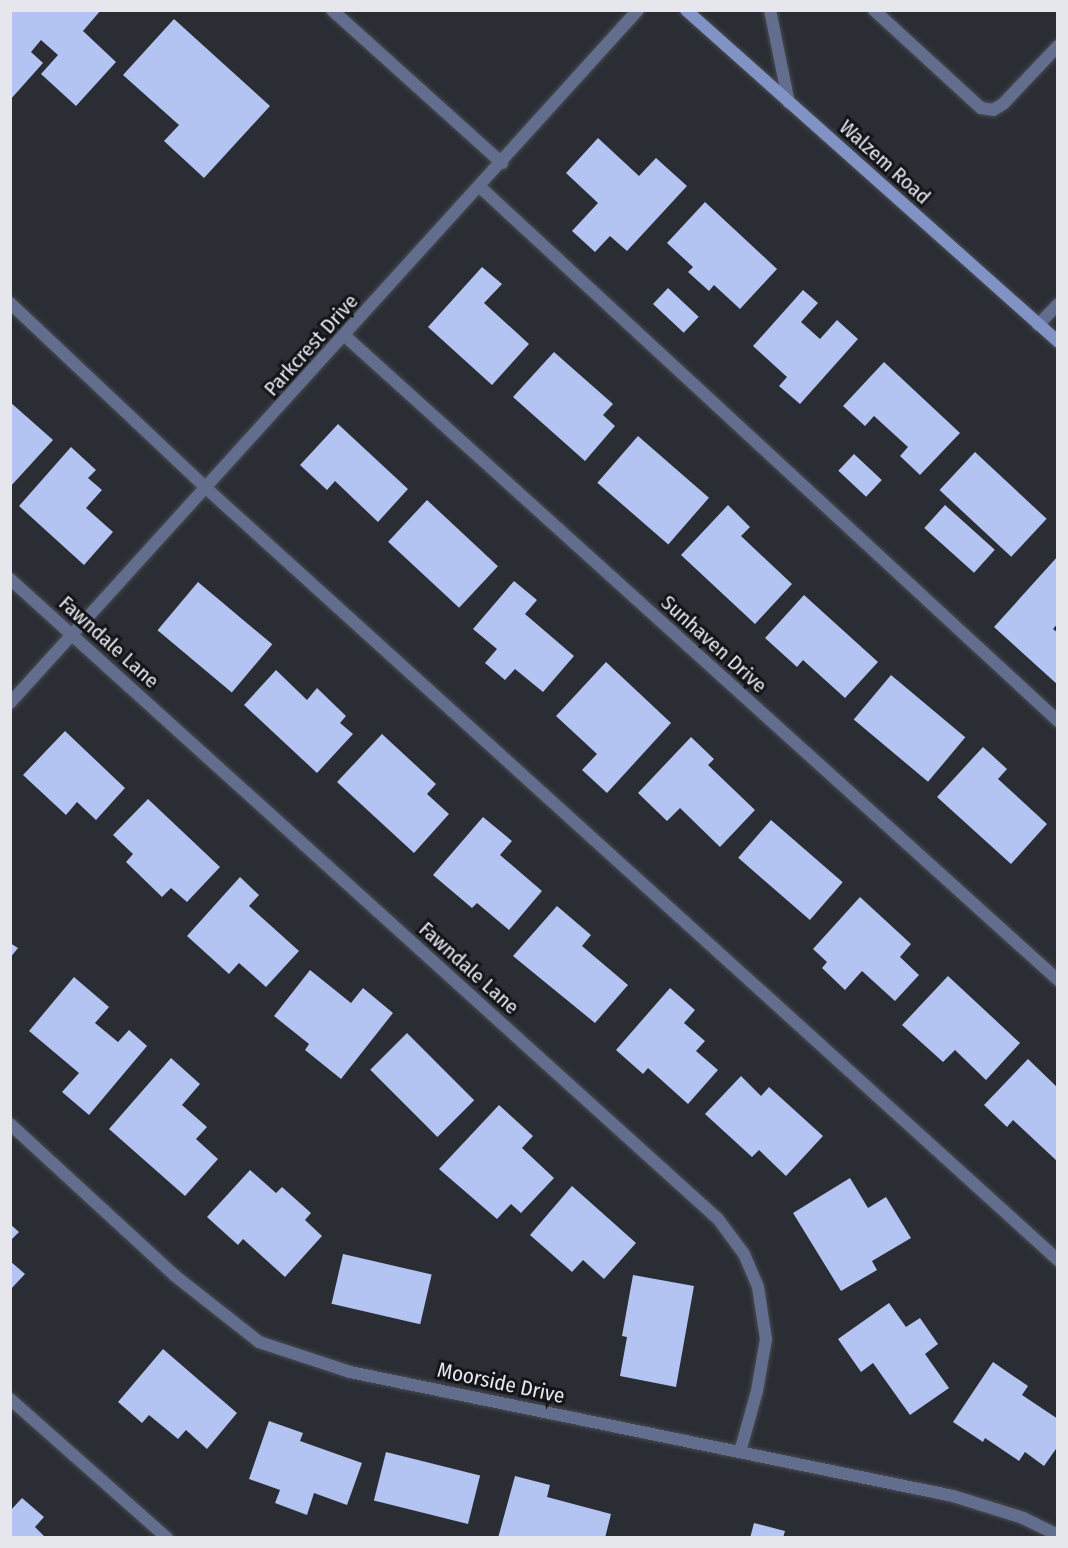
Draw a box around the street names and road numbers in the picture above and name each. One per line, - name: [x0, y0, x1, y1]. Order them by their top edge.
- street label: Walzem Road: [834, 114, 936, 210]
- street label: Parkcrest Drive: [259, 289, 363, 401]
- street label: Sunhaven Drive: [656, 590, 772, 698]
- street label: Fawndale Lane: [54, 591, 164, 693]
- street label: Fawndale Lane: [414, 917, 524, 1019]
- street label: Moorside Drive: [435, 1357, 567, 1409]

